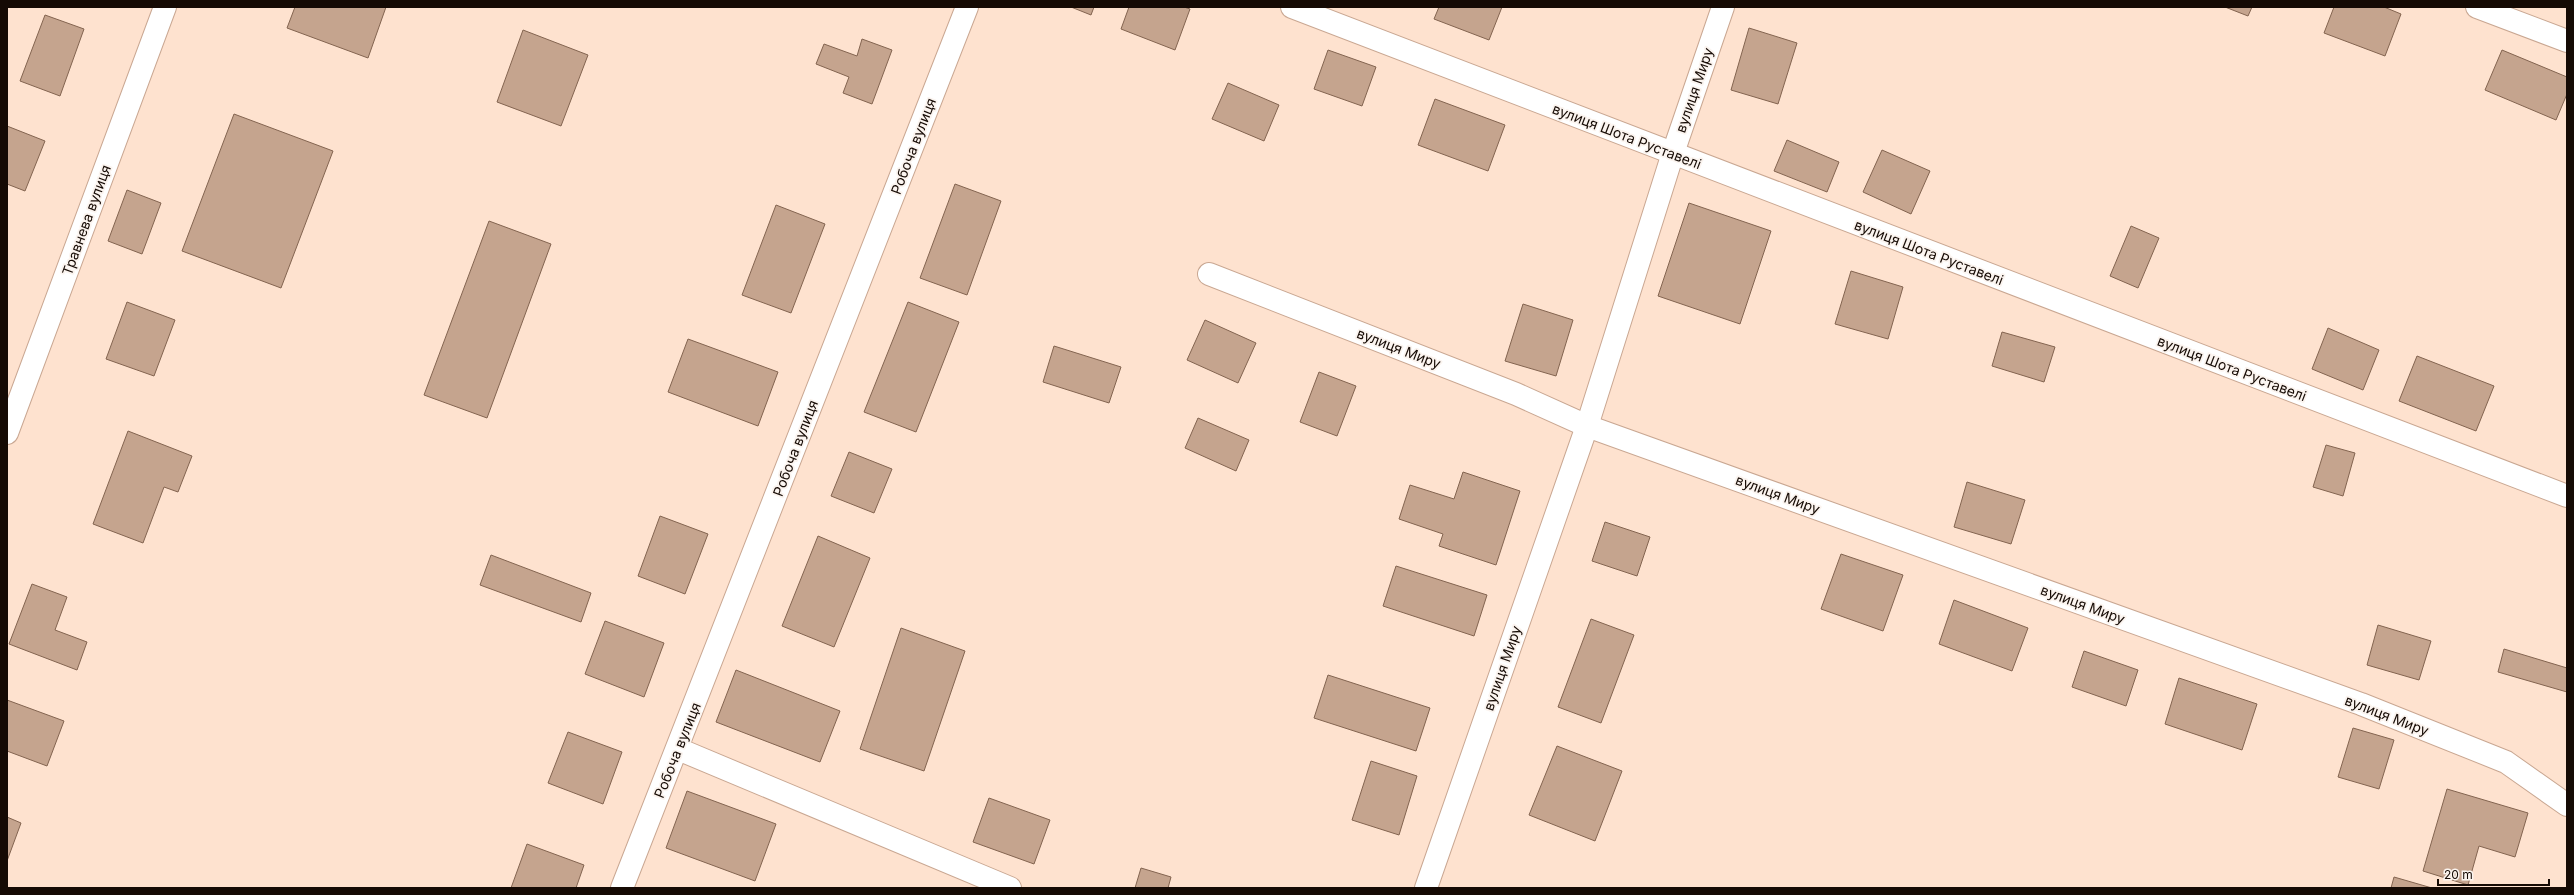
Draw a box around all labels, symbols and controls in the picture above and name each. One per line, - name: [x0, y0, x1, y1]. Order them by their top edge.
- street label: вулиця Миру: [1672, 45, 1717, 135]
- street label: Робоча вулиця: [887, 96, 939, 196]
- street label: вулиця Шота Руставелі: [1550, 100, 1704, 172]
- street label: Травнева вулиця: [58, 162, 114, 278]
- street label: вулиця Шота Руставелі: [1852, 216, 2006, 288]
- street label: вулиця Миру: [1355, 324, 1444, 372]
- street label: вулиця Шота Руставелі: [2155, 332, 2309, 404]
- street label: Робоча вулиця: [769, 398, 821, 498]
- street label: вулиця Миру: [1733, 471, 1823, 517]
- street label: вулиця Миру: [2038, 581, 2128, 627]
- street label: вулиця Миру: [1480, 623, 1525, 713]
- street label: вулиця Миру: [2343, 691, 2432, 739]
- street label: Робоча вулиця: [650, 700, 704, 800]
- scale bar: [2438, 861, 2549, 887]
- text: 20 m: [2444, 867, 2473, 882]

